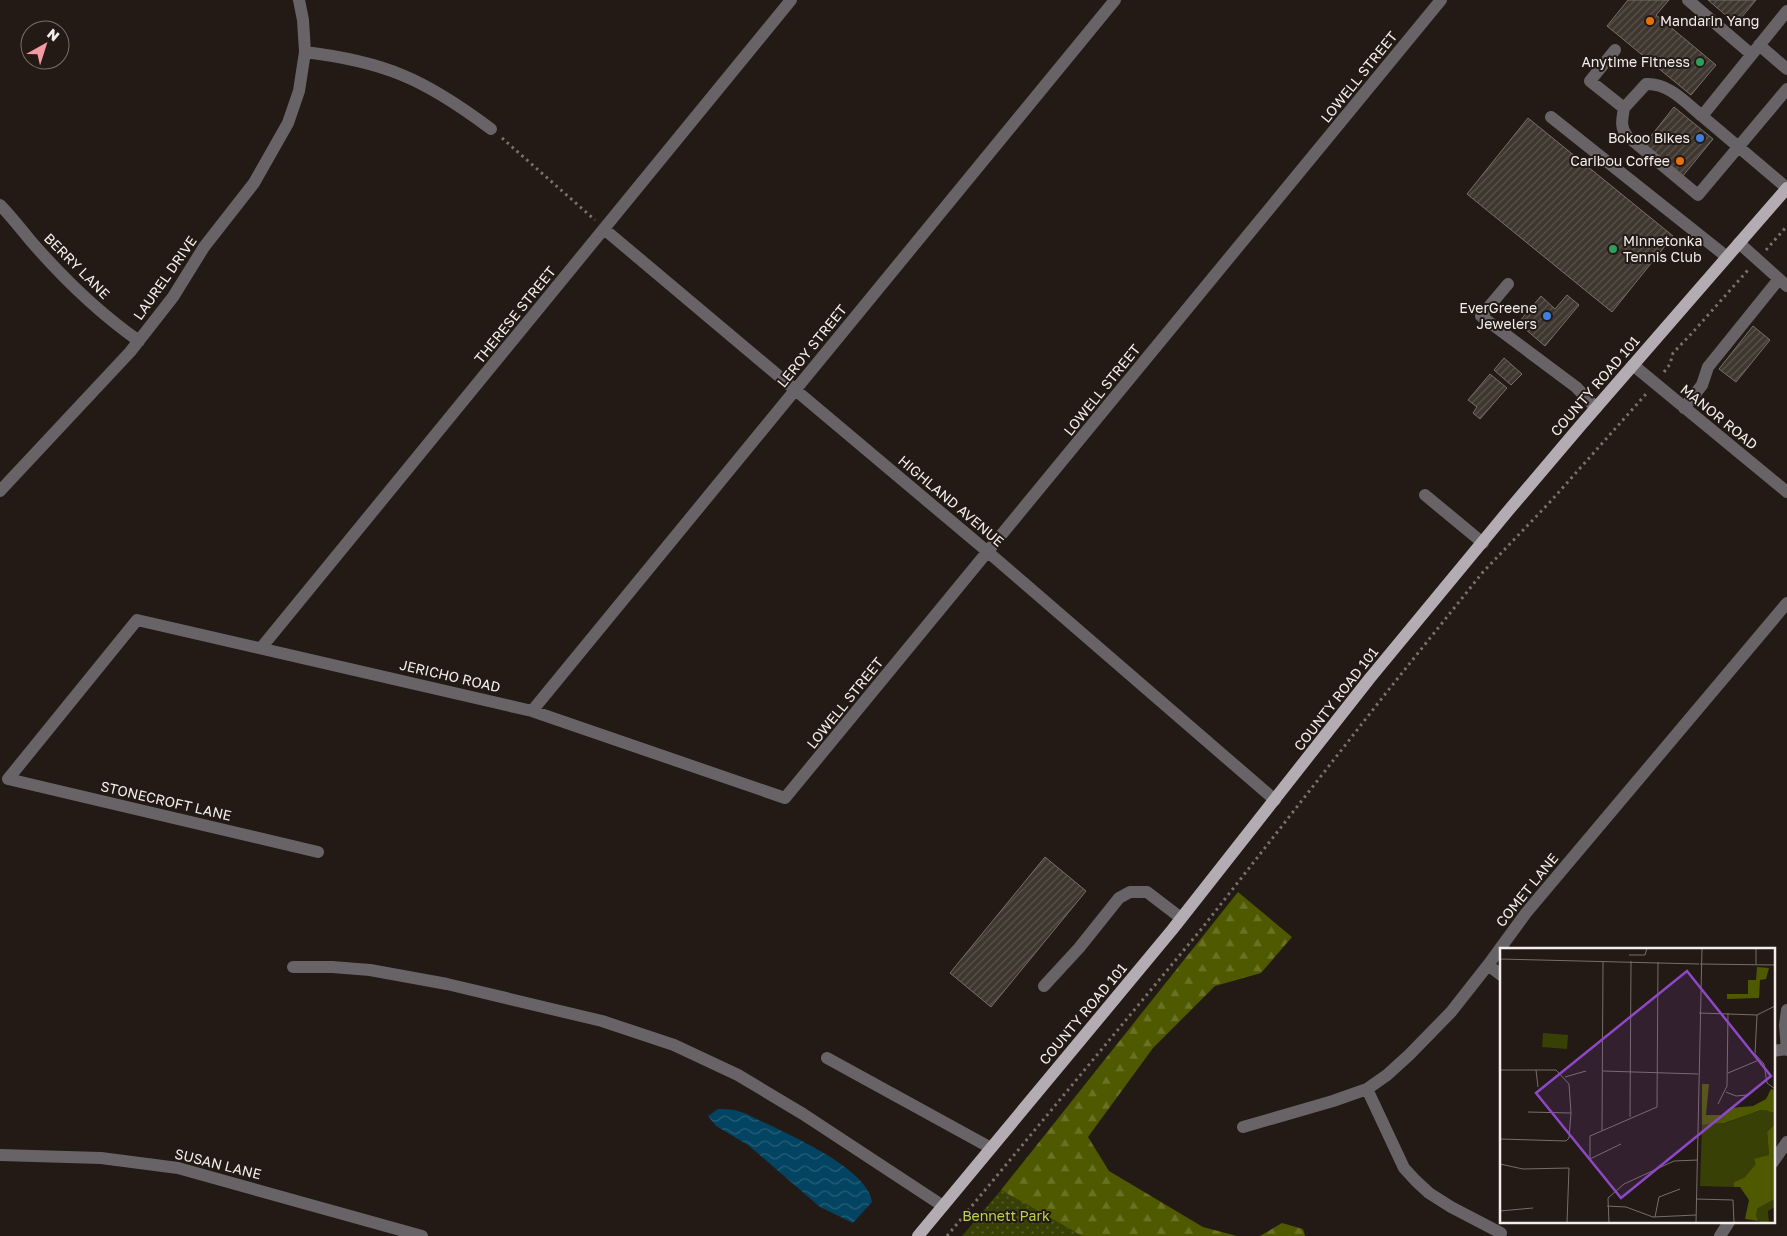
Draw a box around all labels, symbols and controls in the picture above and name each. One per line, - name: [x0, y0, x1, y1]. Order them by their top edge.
- place label: Mandarin Yang: [1660, 12, 1759, 29]
- marker: Mandarin Yang: [1644, 15, 1656, 27]
- north arrow: [20, 20, 70, 70]
- text: N: [44, 25, 63, 44]
- street label: LOWELL STREET: [1317, 28, 1401, 126]
- place label: Anytime Fitness: [1581, 53, 1690, 70]
- marker: Anytime Fitness: [1694, 56, 1706, 68]
- place label: Bokoo Bikes: [1608, 129, 1690, 146]
- marker: Bokoo Bikes: [1694, 132, 1706, 144]
- place label: Caribou Coffee: [1570, 152, 1670, 169]
- marker: Caribou Coffee: [1674, 155, 1686, 167]
- street label: BERRY LANE: [41, 229, 114, 302]
- street label: LAUREL DRIVE: [129, 232, 200, 323]
- place label: Minnetonka Tennis Club: [1623, 232, 1702, 265]
- marker: Minnetonka Tennis Club: [1607, 243, 1619, 255]
- street label: THERESE STREET: [470, 263, 559, 367]
- place label: EverGreene Jewelers: [1459, 299, 1537, 332]
- street label: LEROY STREET: [773, 301, 850, 390]
- marker: EverGreene Jewelers: [1541, 310, 1553, 322]
- street label: COUNTY ROAD 101: [1547, 332, 1643, 439]
- street label: LOWELL STREET: [1060, 341, 1144, 439]
- street label: MANOR ROAD: [1677, 380, 1761, 453]
- street label: HIGHLAND AVENUE: [895, 451, 1008, 550]
- street label: COUNTY ROAD 101: [1290, 643, 1381, 754]
- street label: LOWELL STREET: [803, 654, 887, 752]
- street label: JERICHO ROAD: [398, 656, 502, 695]
- street label: STONECROFT LANE: [99, 777, 233, 824]
- street label: COMET LANE: [1492, 849, 1561, 930]
- inset map: [1500, 948, 1774, 1224]
- street label: COUNTY ROAD 101: [1035, 959, 1130, 1068]
- street label: SUSAN LANE: [173, 1145, 263, 1182]
- park label: Bennett Park: [962, 1207, 1050, 1224]

